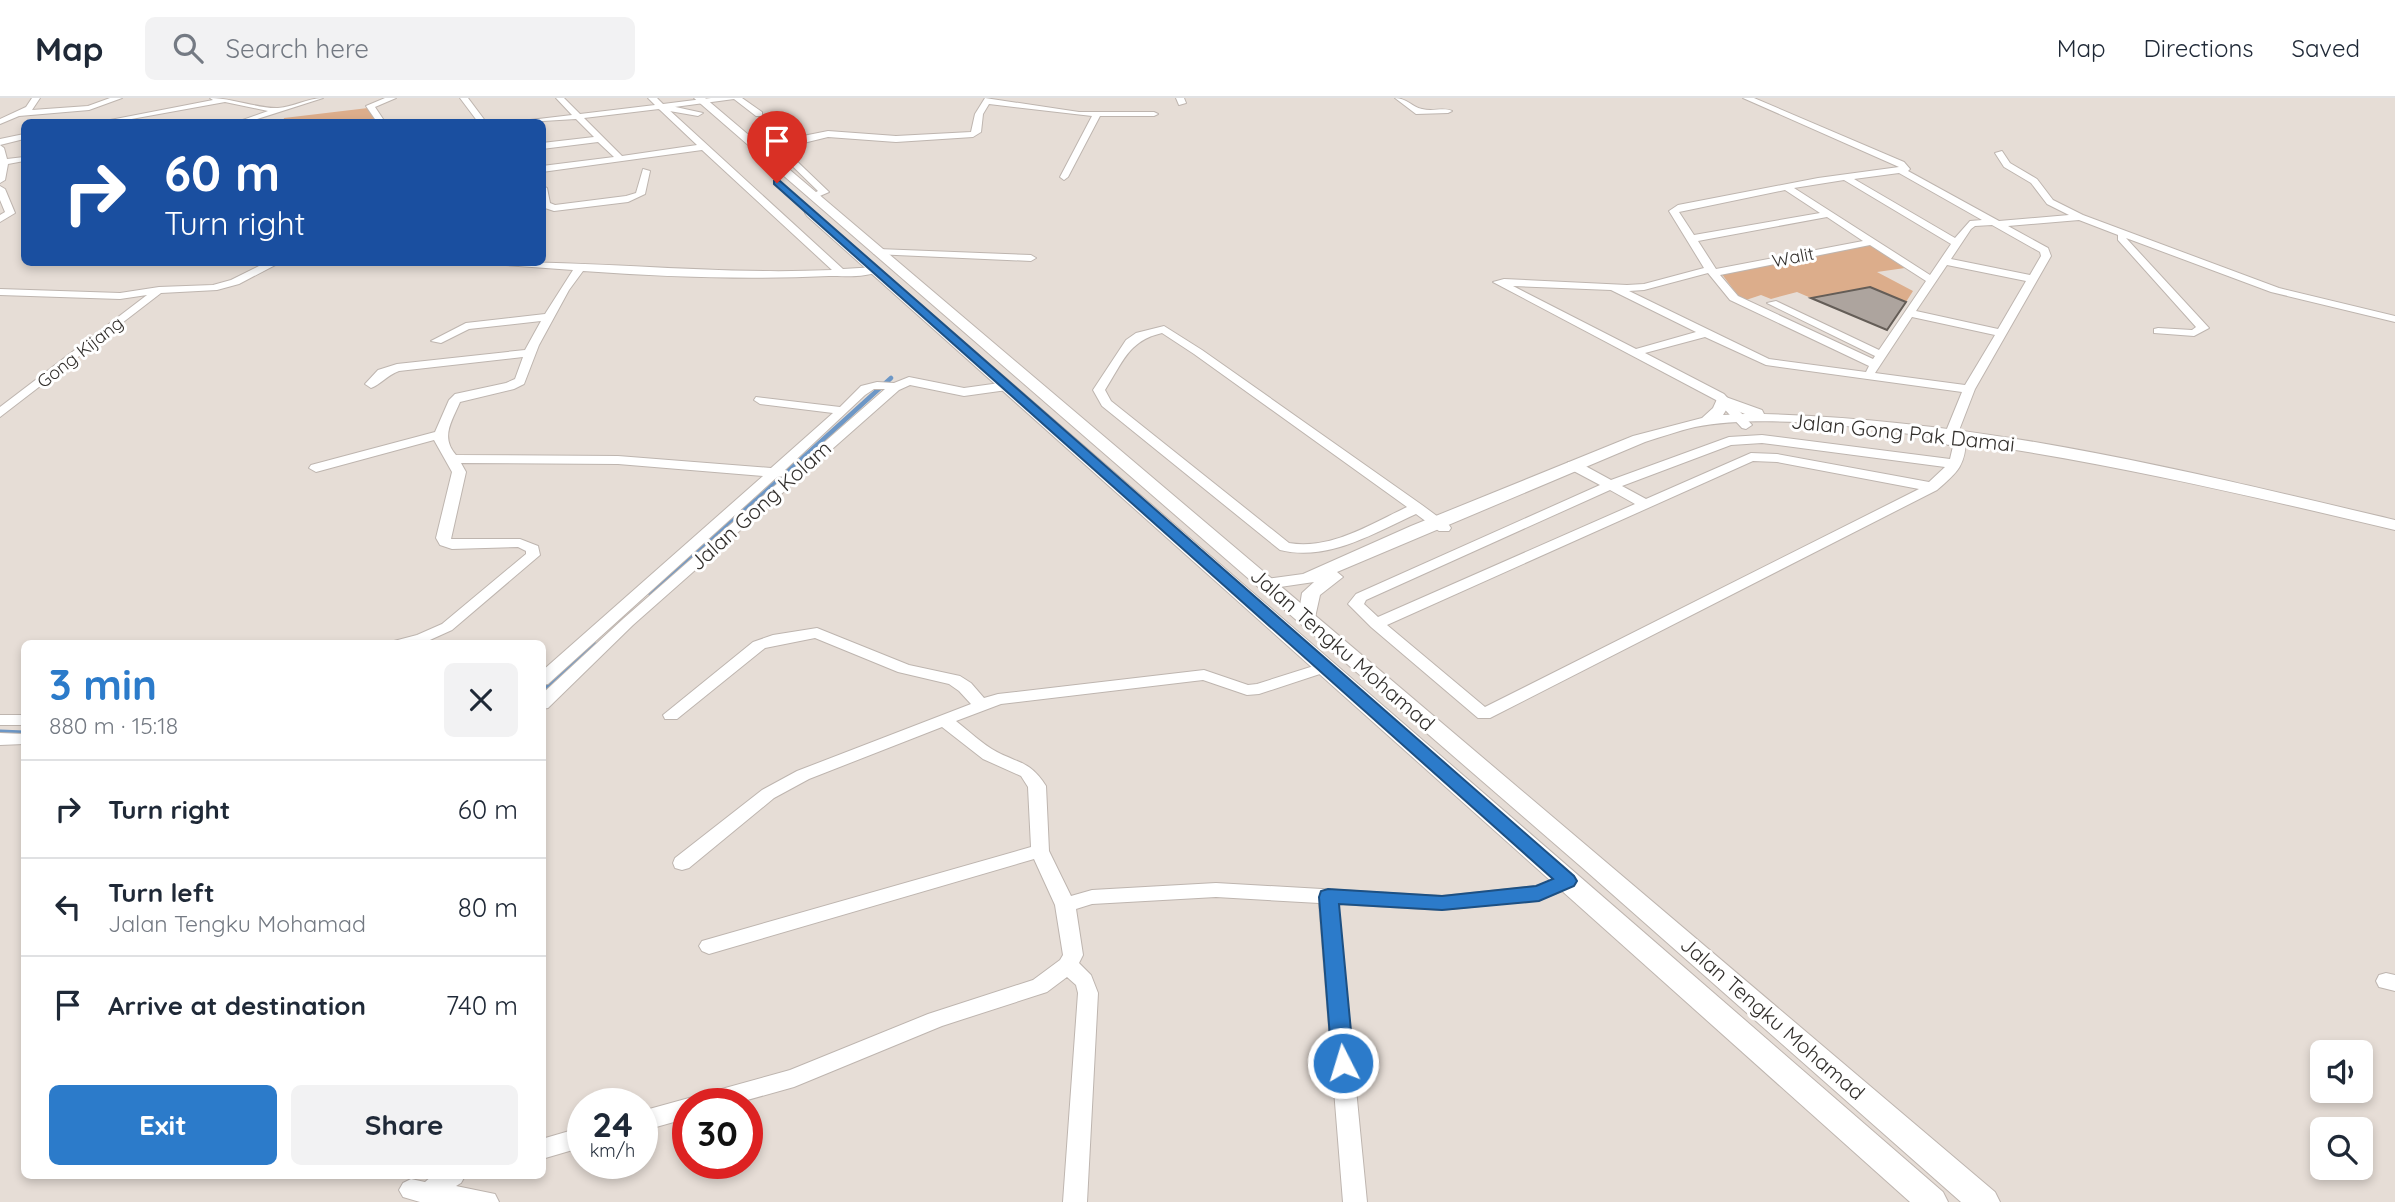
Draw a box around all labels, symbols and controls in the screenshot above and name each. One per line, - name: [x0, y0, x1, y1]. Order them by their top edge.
- search box: [145, 17, 635, 80]
- text: Map: [35, 28, 103, 69]
- icon: search: [169, 29, 207, 67]
- text: Search here: [225, 32, 369, 65]
- text: Map: [2057, 33, 2106, 63]
- text: Directions: [2144, 33, 2254, 63]
- text: Saved: [2292, 33, 2360, 63]
- pin: [747, 111, 807, 183]
- icon: arrive: [758, 122, 796, 160]
- text: 60 m: [164, 142, 280, 203]
- icon: right: [49, 147, 140, 238]
- text: Turn right: [164, 203, 305, 243]
- street label: Walit: [1770, 242, 1816, 272]
- street label: Gong Kijang: [32, 311, 128, 393]
- street label: Jalan Gong Pak Damai: [1790, 407, 2016, 457]
- street label: Jalan Gong Kolam: [684, 435, 836, 575]
- street label: Jalan Tengku Mohamad: [1246, 562, 1440, 736]
- text: 3 min: [49, 658, 157, 711]
- button: close: [444, 663, 518, 737]
- text: 880 m · 15:18: [49, 711, 178, 740]
- icon: right: [49, 790, 87, 828]
- text: Turn right: [108, 793, 230, 826]
- text: 60 m: [458, 793, 518, 826]
- text: Turn left: [108, 876, 215, 909]
- icon: left: [49, 888, 87, 926]
- text: 80 m: [458, 891, 518, 924]
- text: Jalan Tengku Mohamad: [108, 909, 366, 938]
- street label: Jalan Tengku Mohamad: [1676, 931, 1870, 1105]
- icon: arrive: [49, 986, 87, 1024]
- text: Arrive at destination: [108, 989, 366, 1022]
- text: 740 m: [446, 989, 518, 1022]
- position arrow: [1306, 1026, 1380, 1100]
- map controls: [2310, 1040, 2373, 1180]
- button: sound: [2310, 1040, 2373, 1103]
- button: Exit: [49, 1085, 277, 1165]
- button: Share: [291, 1085, 518, 1165]
- speed limit sign: 30: [672, 1088, 763, 1179]
- text: 24: [592, 1102, 633, 1146]
- button: search: [2310, 1117, 2373, 1180]
- text: km/h: [590, 1139, 635, 1162]

